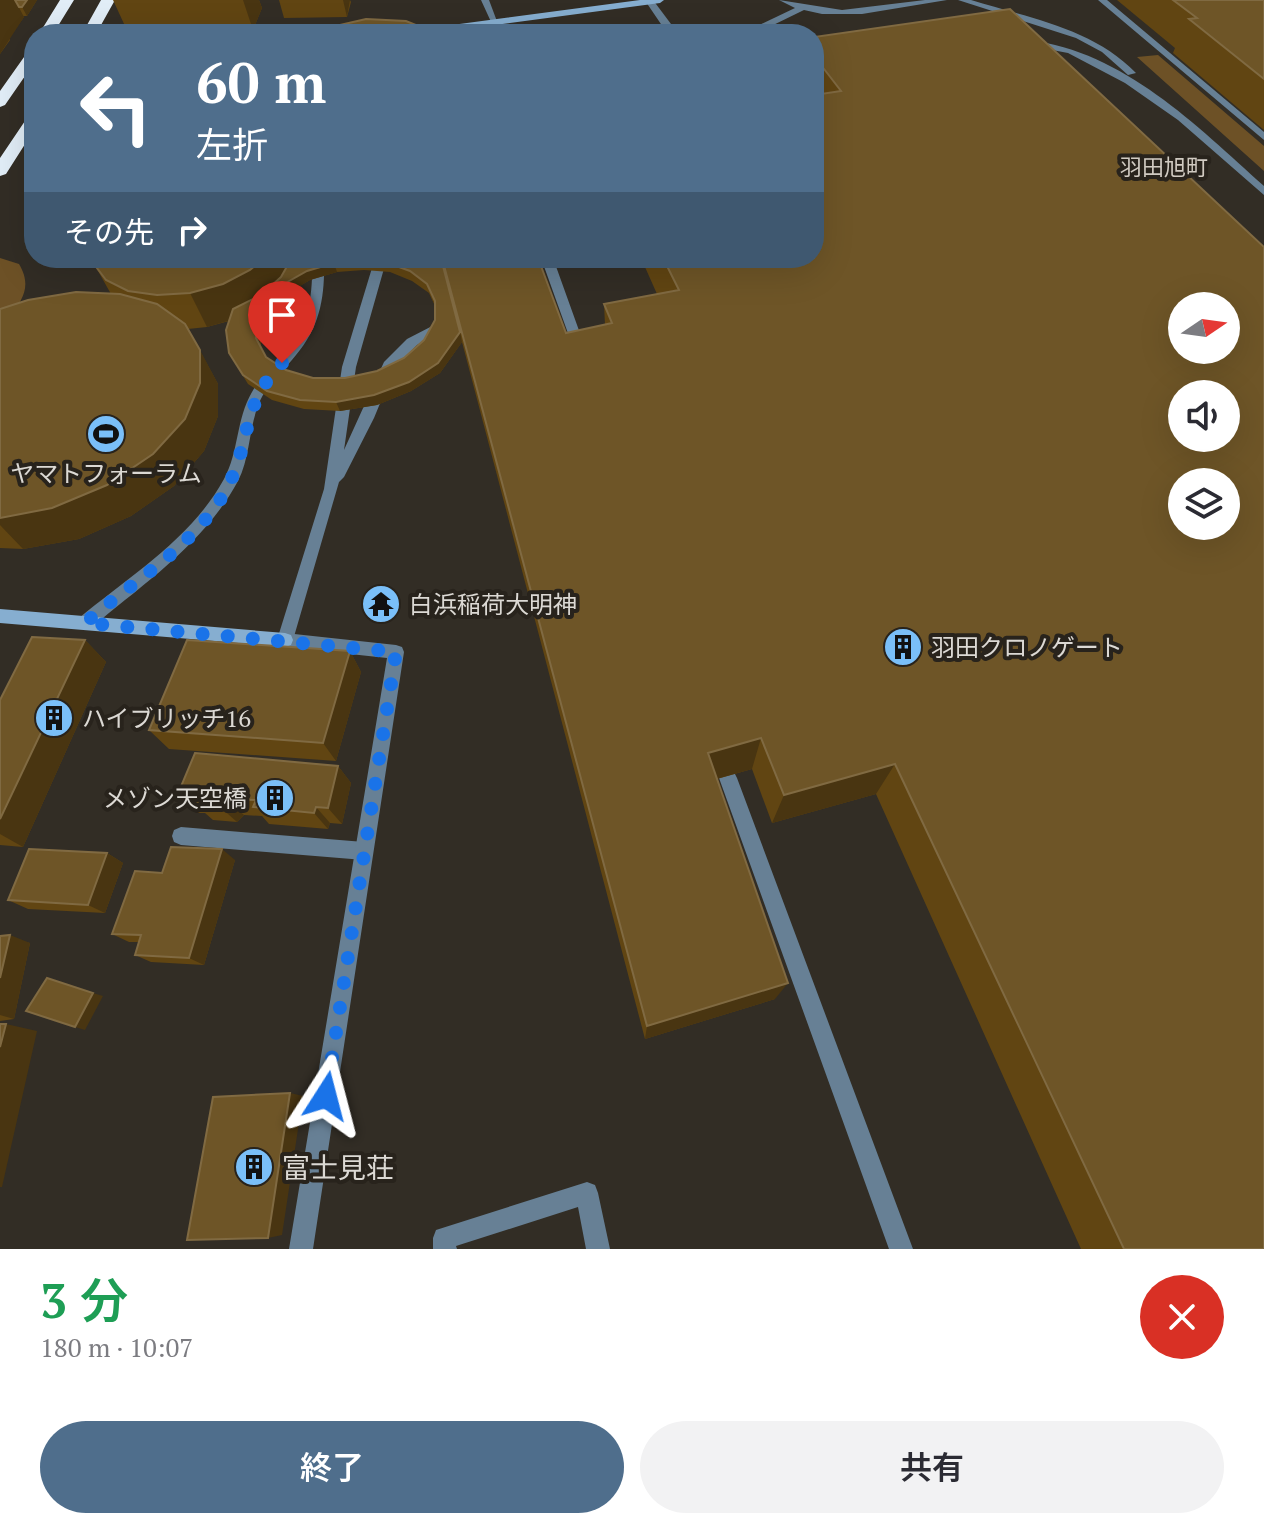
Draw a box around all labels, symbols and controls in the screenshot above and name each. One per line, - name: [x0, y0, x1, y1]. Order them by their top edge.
- text: 60 m: [196, 45, 326, 119]
- icon: left: [64, 56, 168, 160]
- text: 左折: [196, 121, 268, 168]
- district label: 羽田旭町: [1120, 152, 1208, 181]
- icon: right: [170, 208, 214, 252]
- text: その先: [64, 212, 154, 252]
- pin: [248, 281, 316, 363]
- north arrow: [1168, 292, 1240, 364]
- map controls: [1168, 292, 1240, 540]
- icon: arrive: [260, 293, 304, 337]
- button: sound: [1168, 380, 1240, 452]
- sports icon: ヤマトフォーラム: [85, 413, 127, 455]
- place label: ヤマトフォーラム: [10, 457, 202, 489]
- button: layers: [1168, 468, 1240, 540]
- temple icon: 白浜稲荷大明神: [360, 583, 402, 625]
- place label: 白浜稲荷大明神: [409, 588, 577, 620]
- building icon: 羽田クロノゲート: [882, 626, 924, 668]
- place label: 羽田クロノゲート: [931, 631, 1123, 663]
- building icon: ハイブリッチ16: [33, 697, 75, 739]
- place label: ハイブリッチ16: [82, 702, 251, 734]
- building icon: メゾン天空橋: [254, 777, 296, 819]
- place label: メゾン天空橋: [103, 782, 247, 814]
- position arrow: [284, 1054, 368, 1138]
- building icon: 富士見荘: [233, 1146, 275, 1188]
- place label: 富士見荘: [282, 1149, 394, 1186]
- text: 3 分: [40, 1268, 128, 1332]
- button: close: [1140, 1275, 1224, 1359]
- text: 180 m · 10:07: [40, 1330, 193, 1364]
- button: 終了: [40, 1421, 624, 1513]
- button: 共有: [640, 1421, 1224, 1513]

